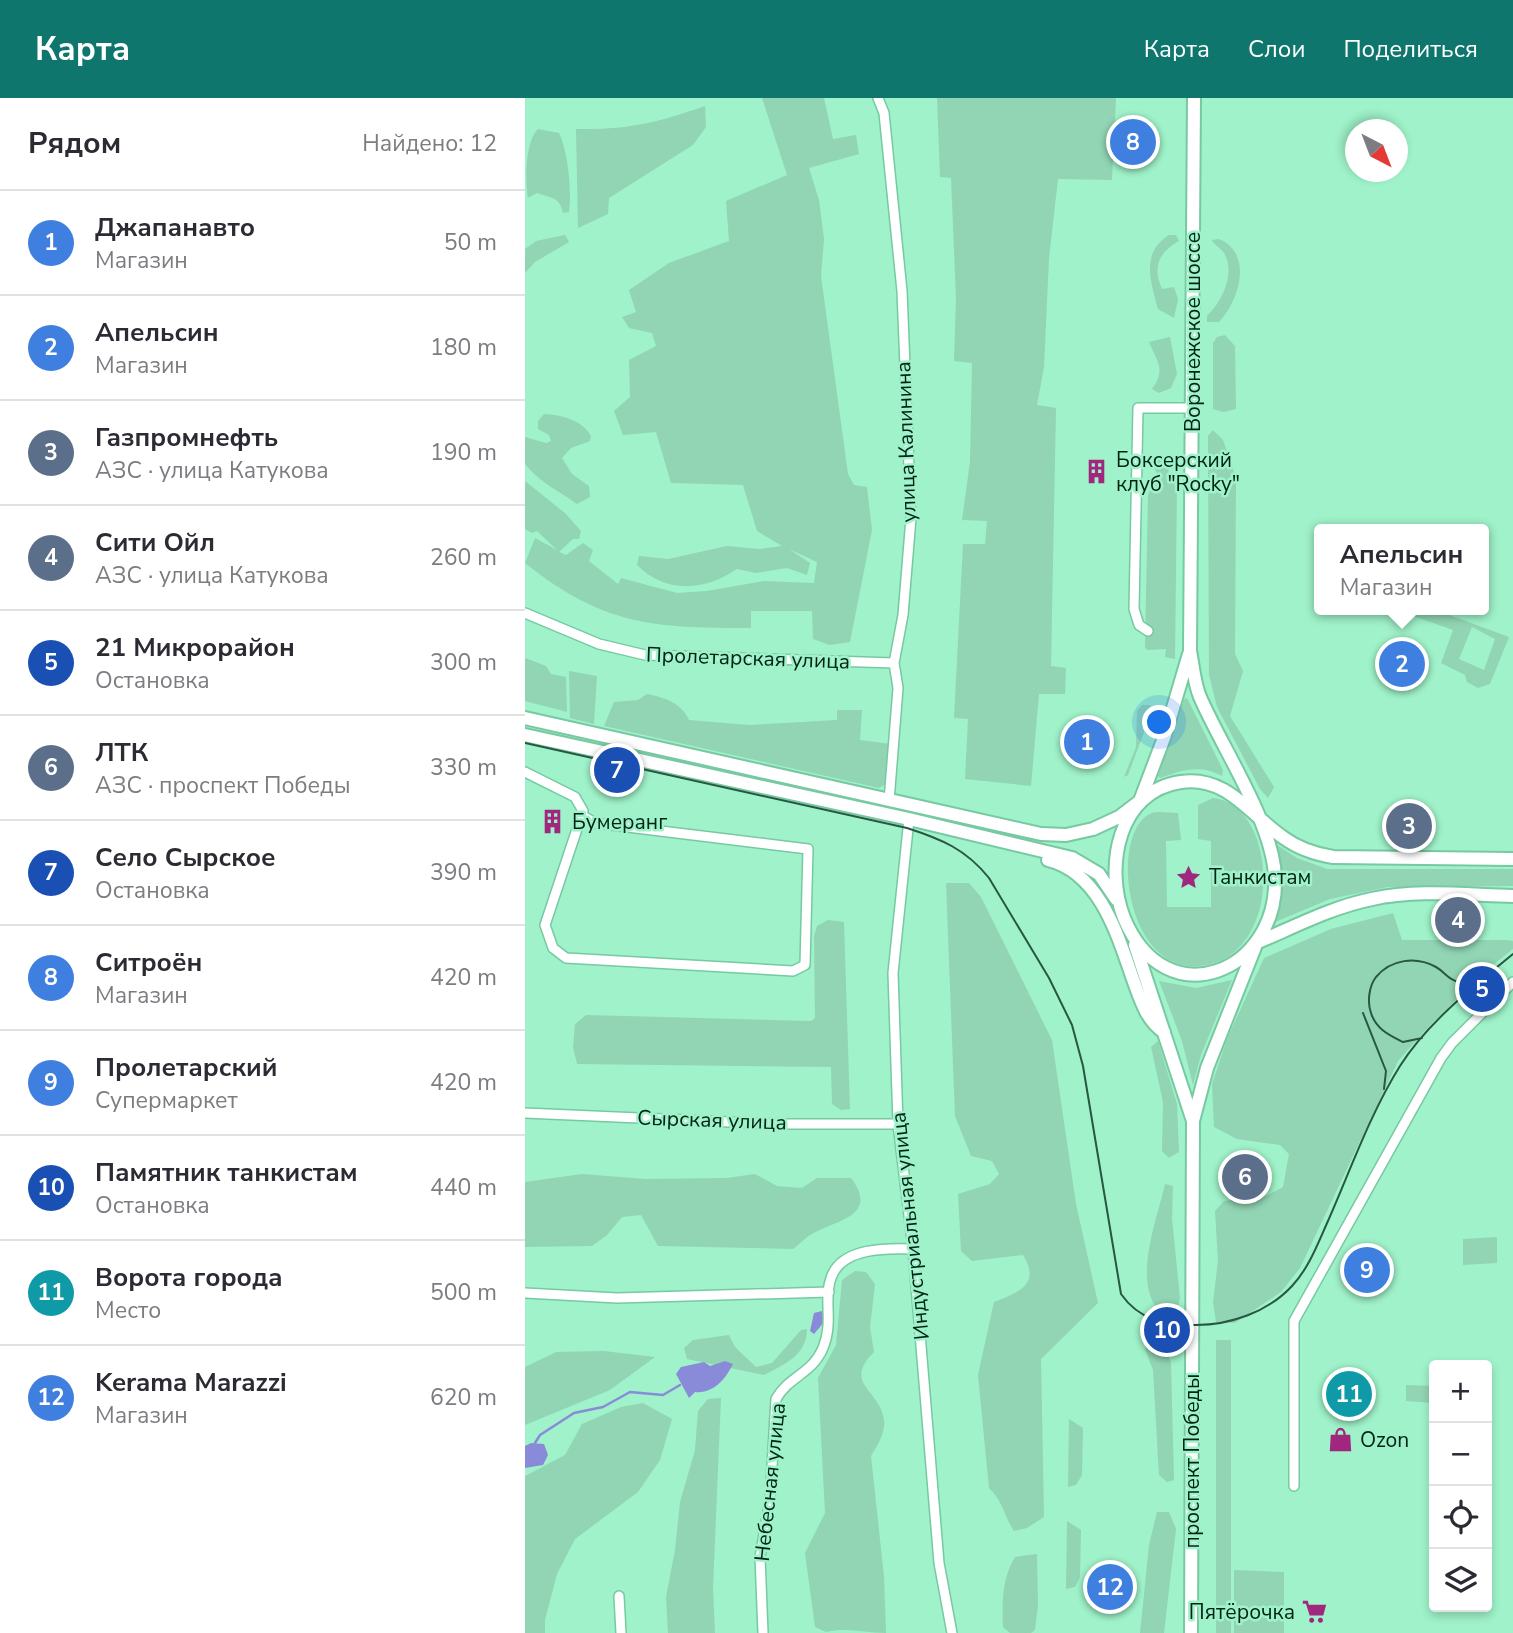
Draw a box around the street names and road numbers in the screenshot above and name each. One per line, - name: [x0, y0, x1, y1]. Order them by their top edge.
- street label: Воронежское шоссе: [1179, 232, 1207, 432]
- street label: улица Калинина: [889, 361, 923, 523]
- street label: Пролетарская улица: [646, 640, 850, 676]
- street label: Сырская улица: [637, 1103, 787, 1137]
- street label: Индустриальная улица: [884, 1111, 936, 1341]
- street label: проспект Победы: [1178, 1374, 1206, 1548]
- street label: Небесная улица: [748, 1401, 792, 1563]

